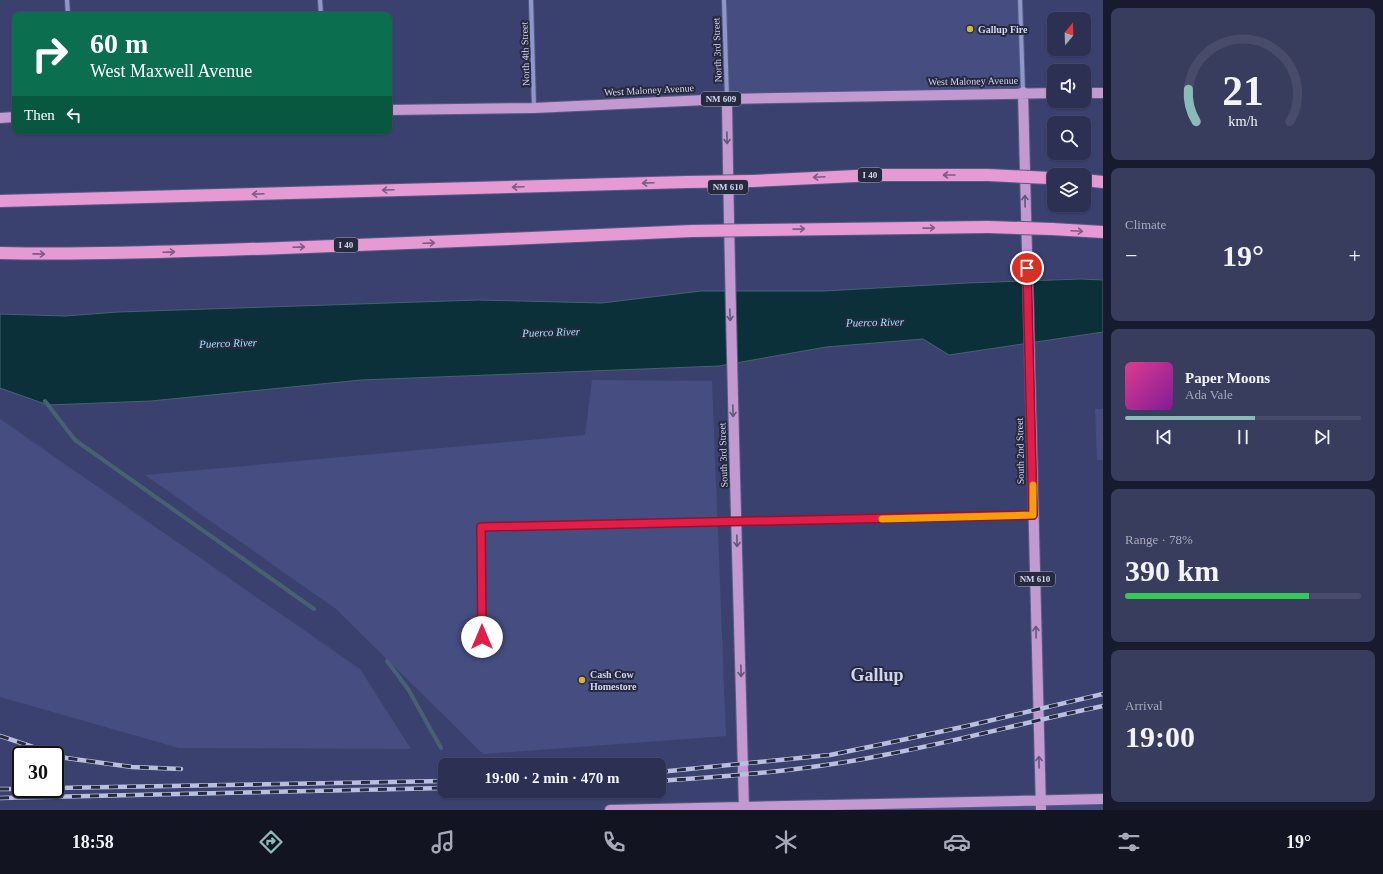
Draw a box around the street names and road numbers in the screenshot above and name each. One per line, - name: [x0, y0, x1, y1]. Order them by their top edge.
- street label: North 3rd Street: [710, 17, 724, 83]
- street label: North 4th Street: [518, 21, 532, 86]
- street label: West Maloney Avenue: [928, 75, 1019, 87]
- street label: West Maloney Avenue: [604, 82, 695, 98]
- road number: NM 609: [701, 92, 741, 106]
- road number: I 40: [858, 168, 882, 182]
- road number: NM 610: [708, 180, 748, 194]
- road number: I 40: [334, 238, 358, 252]
- street label: South 2nd Street: [1014, 417, 1026, 484]
- street label: South 3rd Street: [716, 422, 730, 488]
- road number: NM 610: [1015, 572, 1055, 586]

